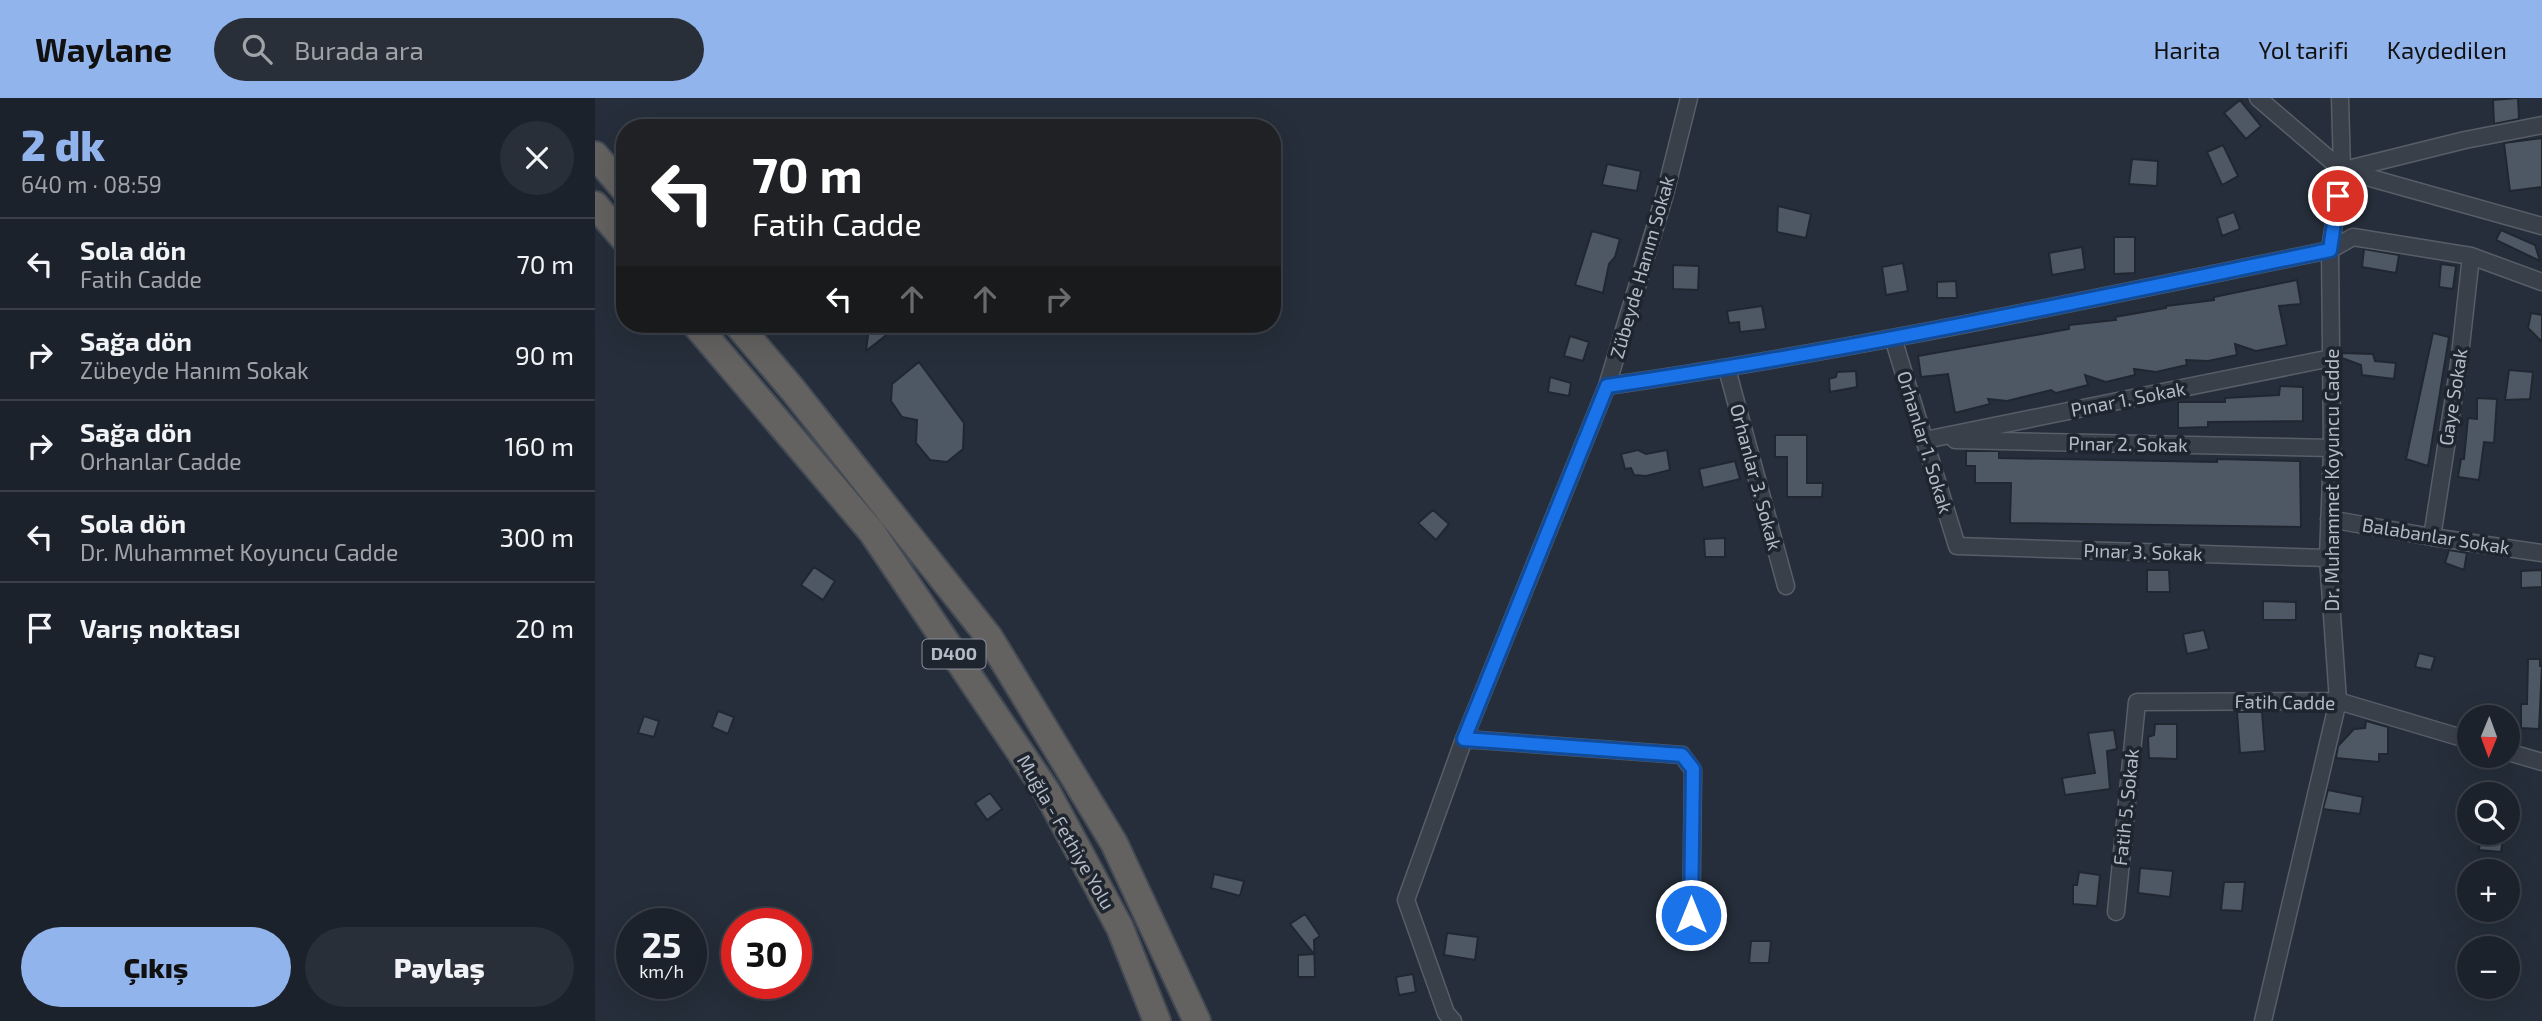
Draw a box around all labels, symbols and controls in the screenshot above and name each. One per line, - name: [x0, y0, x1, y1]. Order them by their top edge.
- search box: [214, 18, 704, 81]
- text: Waylane: [35, 29, 172, 69]
- icon: search: [238, 30, 276, 68]
- text: Burada ara: [294, 34, 424, 65]
- text: Harita: [2153, 35, 2221, 64]
- text: Yol tarifi: [2259, 35, 2349, 64]
- text: Kaydedilen: [2387, 35, 2507, 64]
- text: 2 dk: [21, 119, 105, 169]
- button: close: [500, 121, 574, 195]
- text: 70 m: [752, 144, 863, 203]
- icon: left: [637, 147, 728, 238]
- pin: [2308, 166, 2368, 226]
- text: 640 m · 08:59: [21, 170, 162, 198]
- street label: Zübeyde Hanım Sokak: [1604, 173, 1679, 361]
- icon: arrive: [2319, 177, 2357, 215]
- text: Fatih Cadde: [752, 204, 922, 242]
- text: Sola dön: [80, 234, 186, 265]
- icon: left: [21, 245, 59, 283]
- text: 70 m: [516, 248, 574, 279]
- text: Fatih Cadde: [80, 265, 202, 293]
- icon: left: [820, 280, 858, 318]
- icon: ahead: [893, 280, 931, 318]
- icon: ahead: [966, 280, 1004, 318]
- icon: right: [1039, 280, 1077, 318]
- text: Sağa dön: [80, 325, 192, 356]
- icon: right: [21, 336, 59, 374]
- text: 90 m: [515, 339, 574, 370]
- street label: Gaye Sokak: [2433, 346, 2472, 447]
- street label: Dr. Muhammet Koyuncu Cadde: [2320, 349, 2343, 611]
- text: Zübeyde Hanım Sokak: [80, 356, 309, 384]
- street label: Orhanlar 1. Sokak: [1893, 368, 1958, 516]
- street label: Pınar 1. Sokak: [2069, 376, 2187, 421]
- street label: Orhanlar 3. Sokak: [1726, 401, 1787, 553]
- text: Sağa dön: [80, 416, 192, 447]
- icon: right: [21, 427, 59, 465]
- text: 160 m: [505, 430, 574, 461]
- street label: Pınar 2. Sokak: [2068, 431, 2188, 456]
- text: Orhanlar Cadde: [80, 447, 242, 475]
- text: Sola dön: [80, 507, 186, 538]
- street label: Balabanlar Sokak: [2361, 512, 2512, 559]
- icon: left: [21, 518, 59, 556]
- text: 300 m: [500, 521, 574, 552]
- text: Dr. Muhammet Koyuncu Cadde: [80, 538, 398, 566]
- street label: Pınar 3. Sokak: [2083, 538, 2203, 565]
- icon: arrive: [21, 609, 59, 647]
- text: Varış noktası: [80, 612, 240, 643]
- text: 20 m: [515, 612, 574, 643]
- road number: D400: [923, 640, 985, 668]
- street label: Fatih Cadde: [2234, 689, 2336, 714]
- north arrow: [2457, 705, 2520, 768]
- map controls: [2457, 705, 2520, 999]
- street label: Fatih 5. Sokak: [2108, 747, 2143, 867]
- street label: Muğla - Fethiye Yolu: [1013, 750, 1120, 913]
- button: search: [2457, 782, 2520, 845]
- button: +: [2457, 859, 2520, 922]
- position arrow: [1654, 878, 1728, 952]
- speed limit sign: 30: [721, 908, 812, 999]
- text: 25: [642, 923, 681, 965]
- button: Çıkış: [21, 927, 291, 1007]
- button: Paylaş: [305, 927, 574, 1007]
- button: −: [2457, 936, 2520, 999]
- text: km/h: [639, 960, 684, 982]

